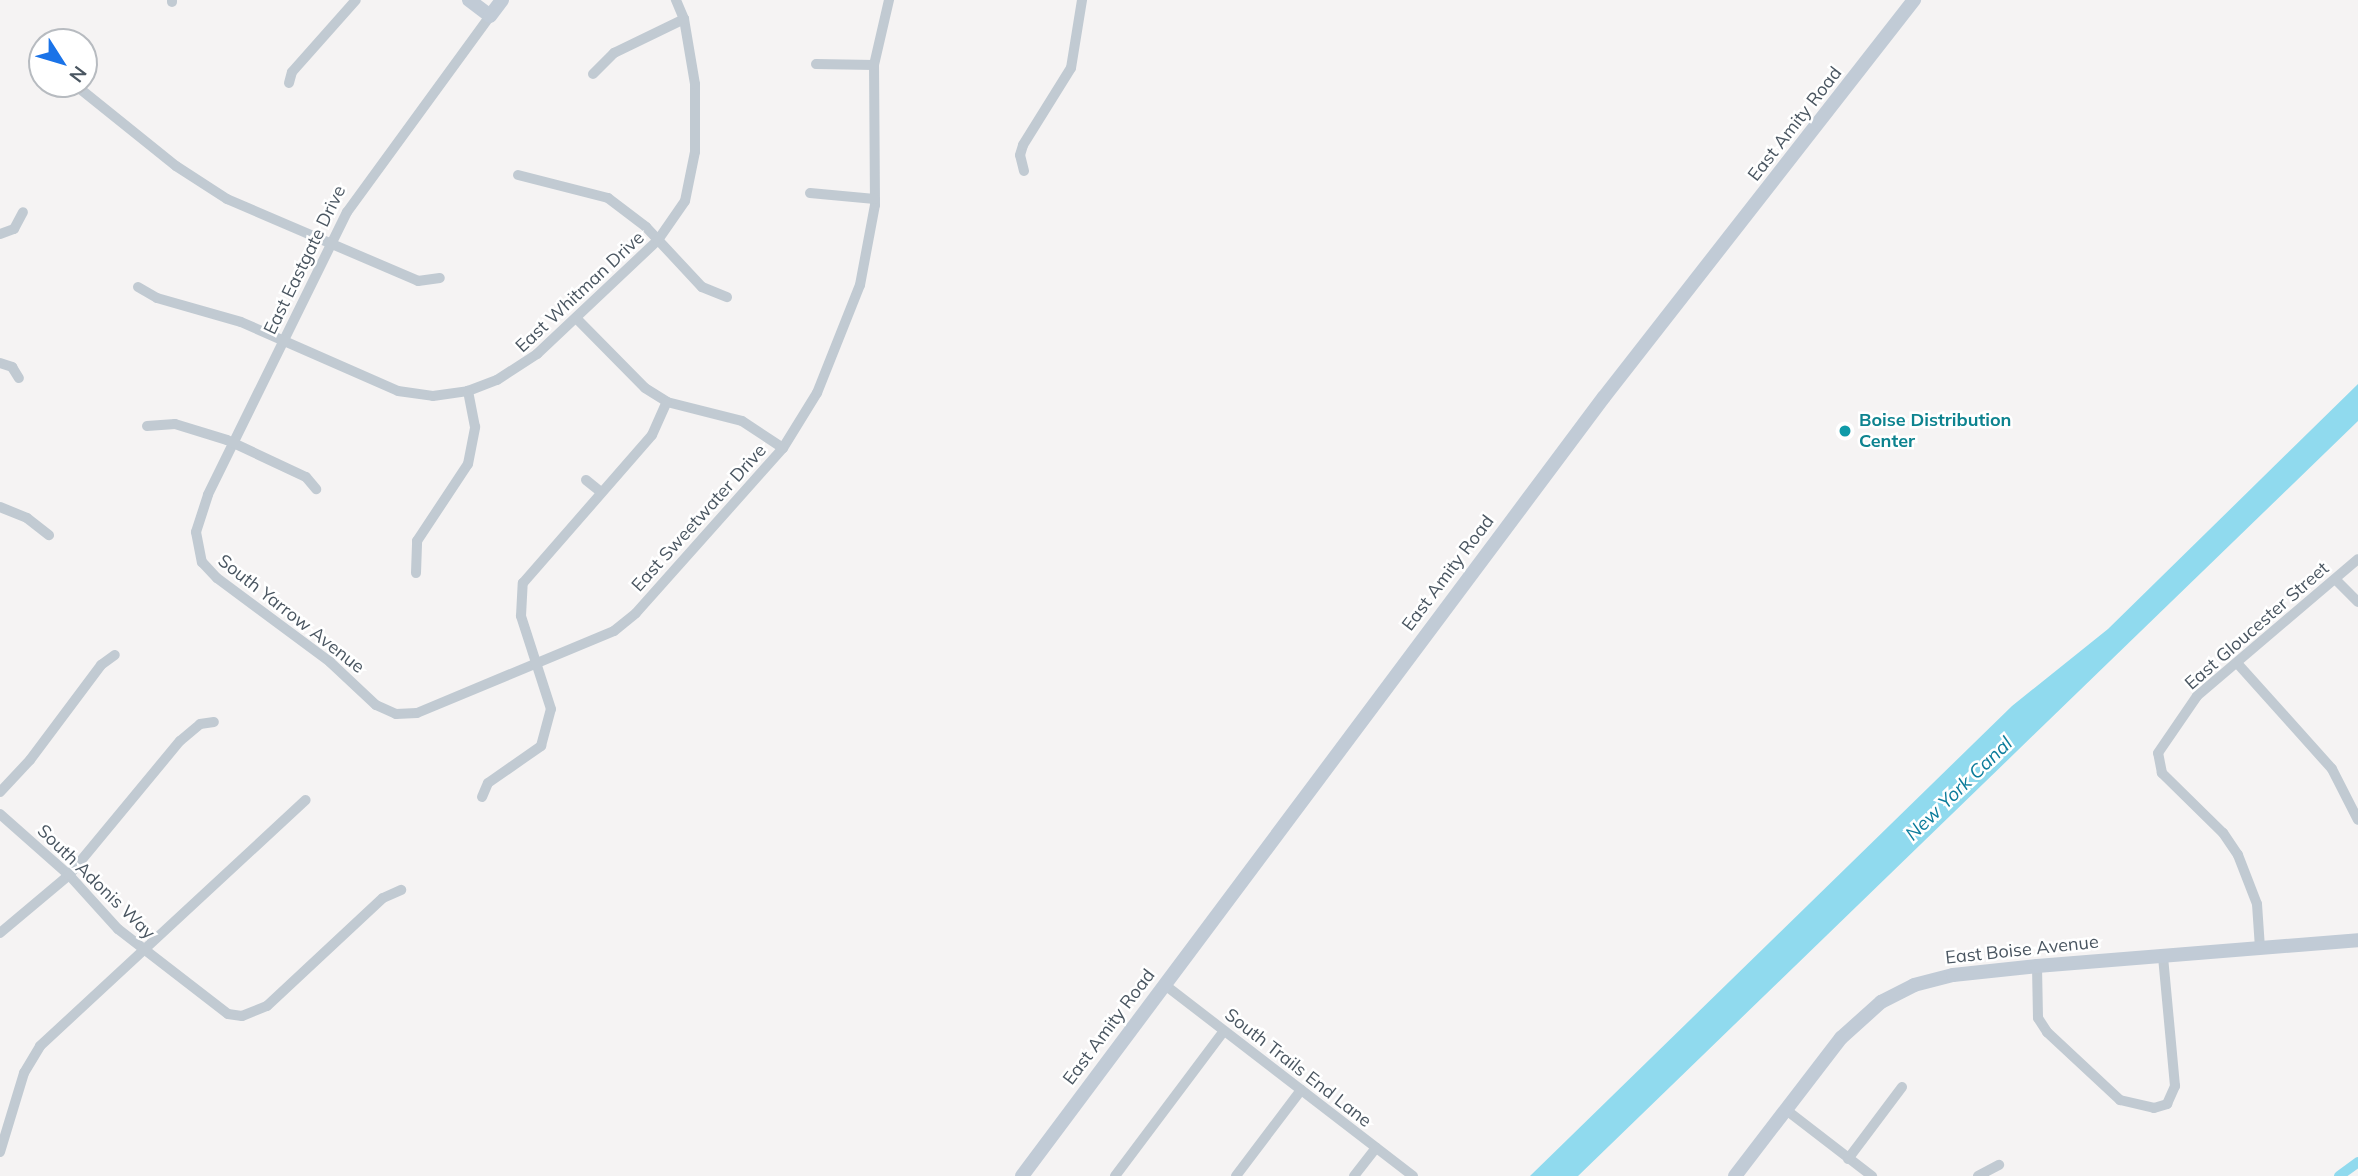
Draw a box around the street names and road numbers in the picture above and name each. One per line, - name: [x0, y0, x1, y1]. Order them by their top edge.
- street label: East Amity Road: [1744, 63, 1846, 185]
- street label: East Eastgate Drive: [260, 182, 350, 338]
- street label: East Whitman Drive: [511, 227, 649, 357]
- street label: East Sweetwater Drive: [627, 440, 771, 596]
- street label: East Amity Road: [1397, 511, 1499, 635]
- street label: South Yarrow Avenue: [213, 550, 369, 678]
- street label: East Gloucester Street: [2181, 558, 2333, 694]
- street label: South Adonis Way: [33, 820, 159, 944]
- street label: East Boise Avenue: [1944, 931, 2100, 969]
- street label: East Amity Road: [1058, 965, 1160, 1089]
- street label: South Trails End Lane: [1220, 1004, 1376, 1132]

